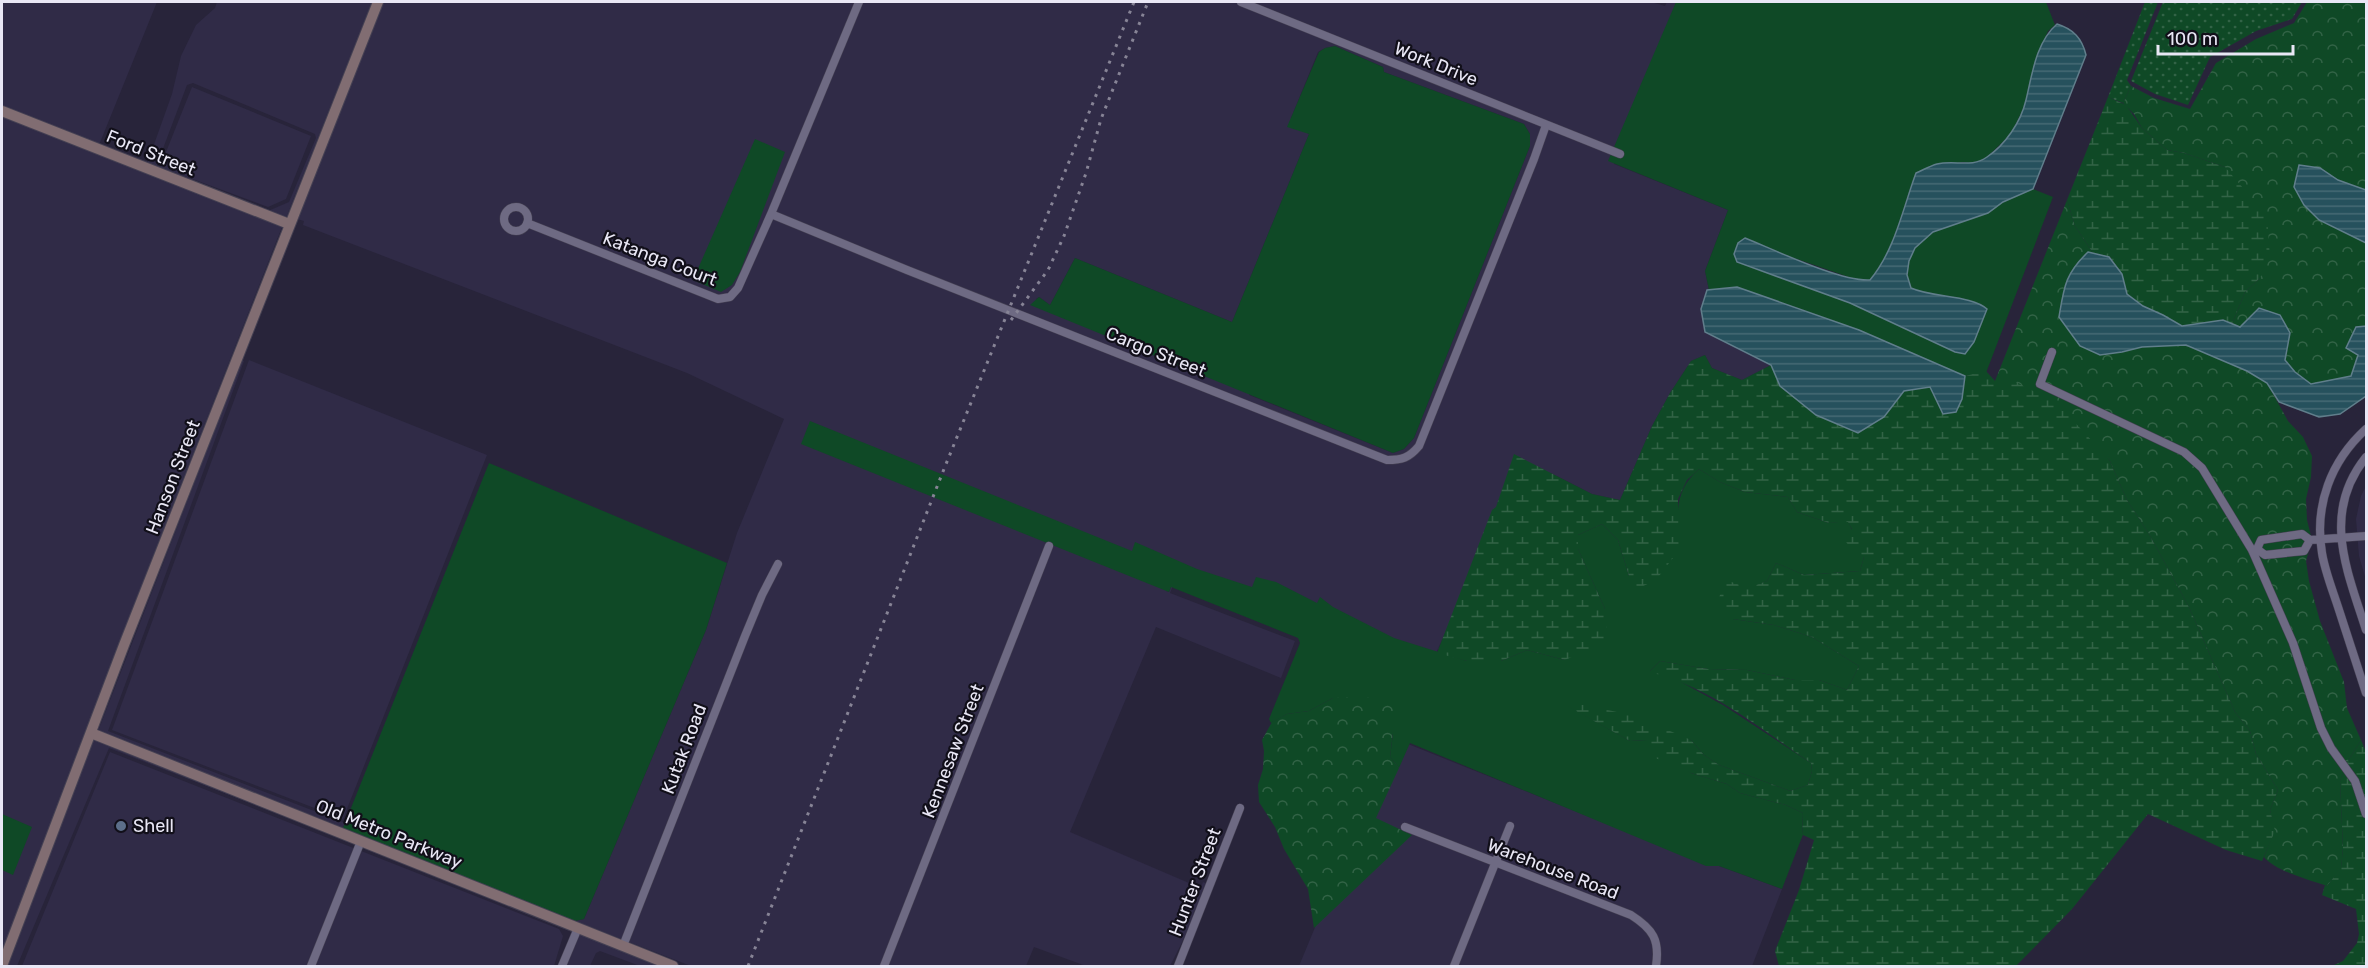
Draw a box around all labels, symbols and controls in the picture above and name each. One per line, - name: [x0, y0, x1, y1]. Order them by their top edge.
- scale bar: [2158, 18, 2293, 56]
- text: 100 m: [2167, 28, 2218, 50]
- street label: Work Drive: [1391, 37, 1481, 91]
- street label: Ford Street: [103, 125, 199, 181]
- street label: Katanga Court: [600, 227, 720, 291]
- street label: Cargo Street: [1103, 322, 1209, 382]
- street label: Hanson Street: [141, 417, 205, 537]
- street label: Kennesaw Street: [917, 681, 989, 821]
- street label: Kutak Road: [657, 701, 711, 797]
- street label: Old Metro Parkway: [313, 795, 465, 873]
- place label: Shell: [133, 815, 174, 837]
- marker: Shell: [114, 819, 128, 833]
- street label: Hunter Street: [1164, 825, 1226, 939]
- street label: Warehouse Road: [1484, 834, 1622, 904]

